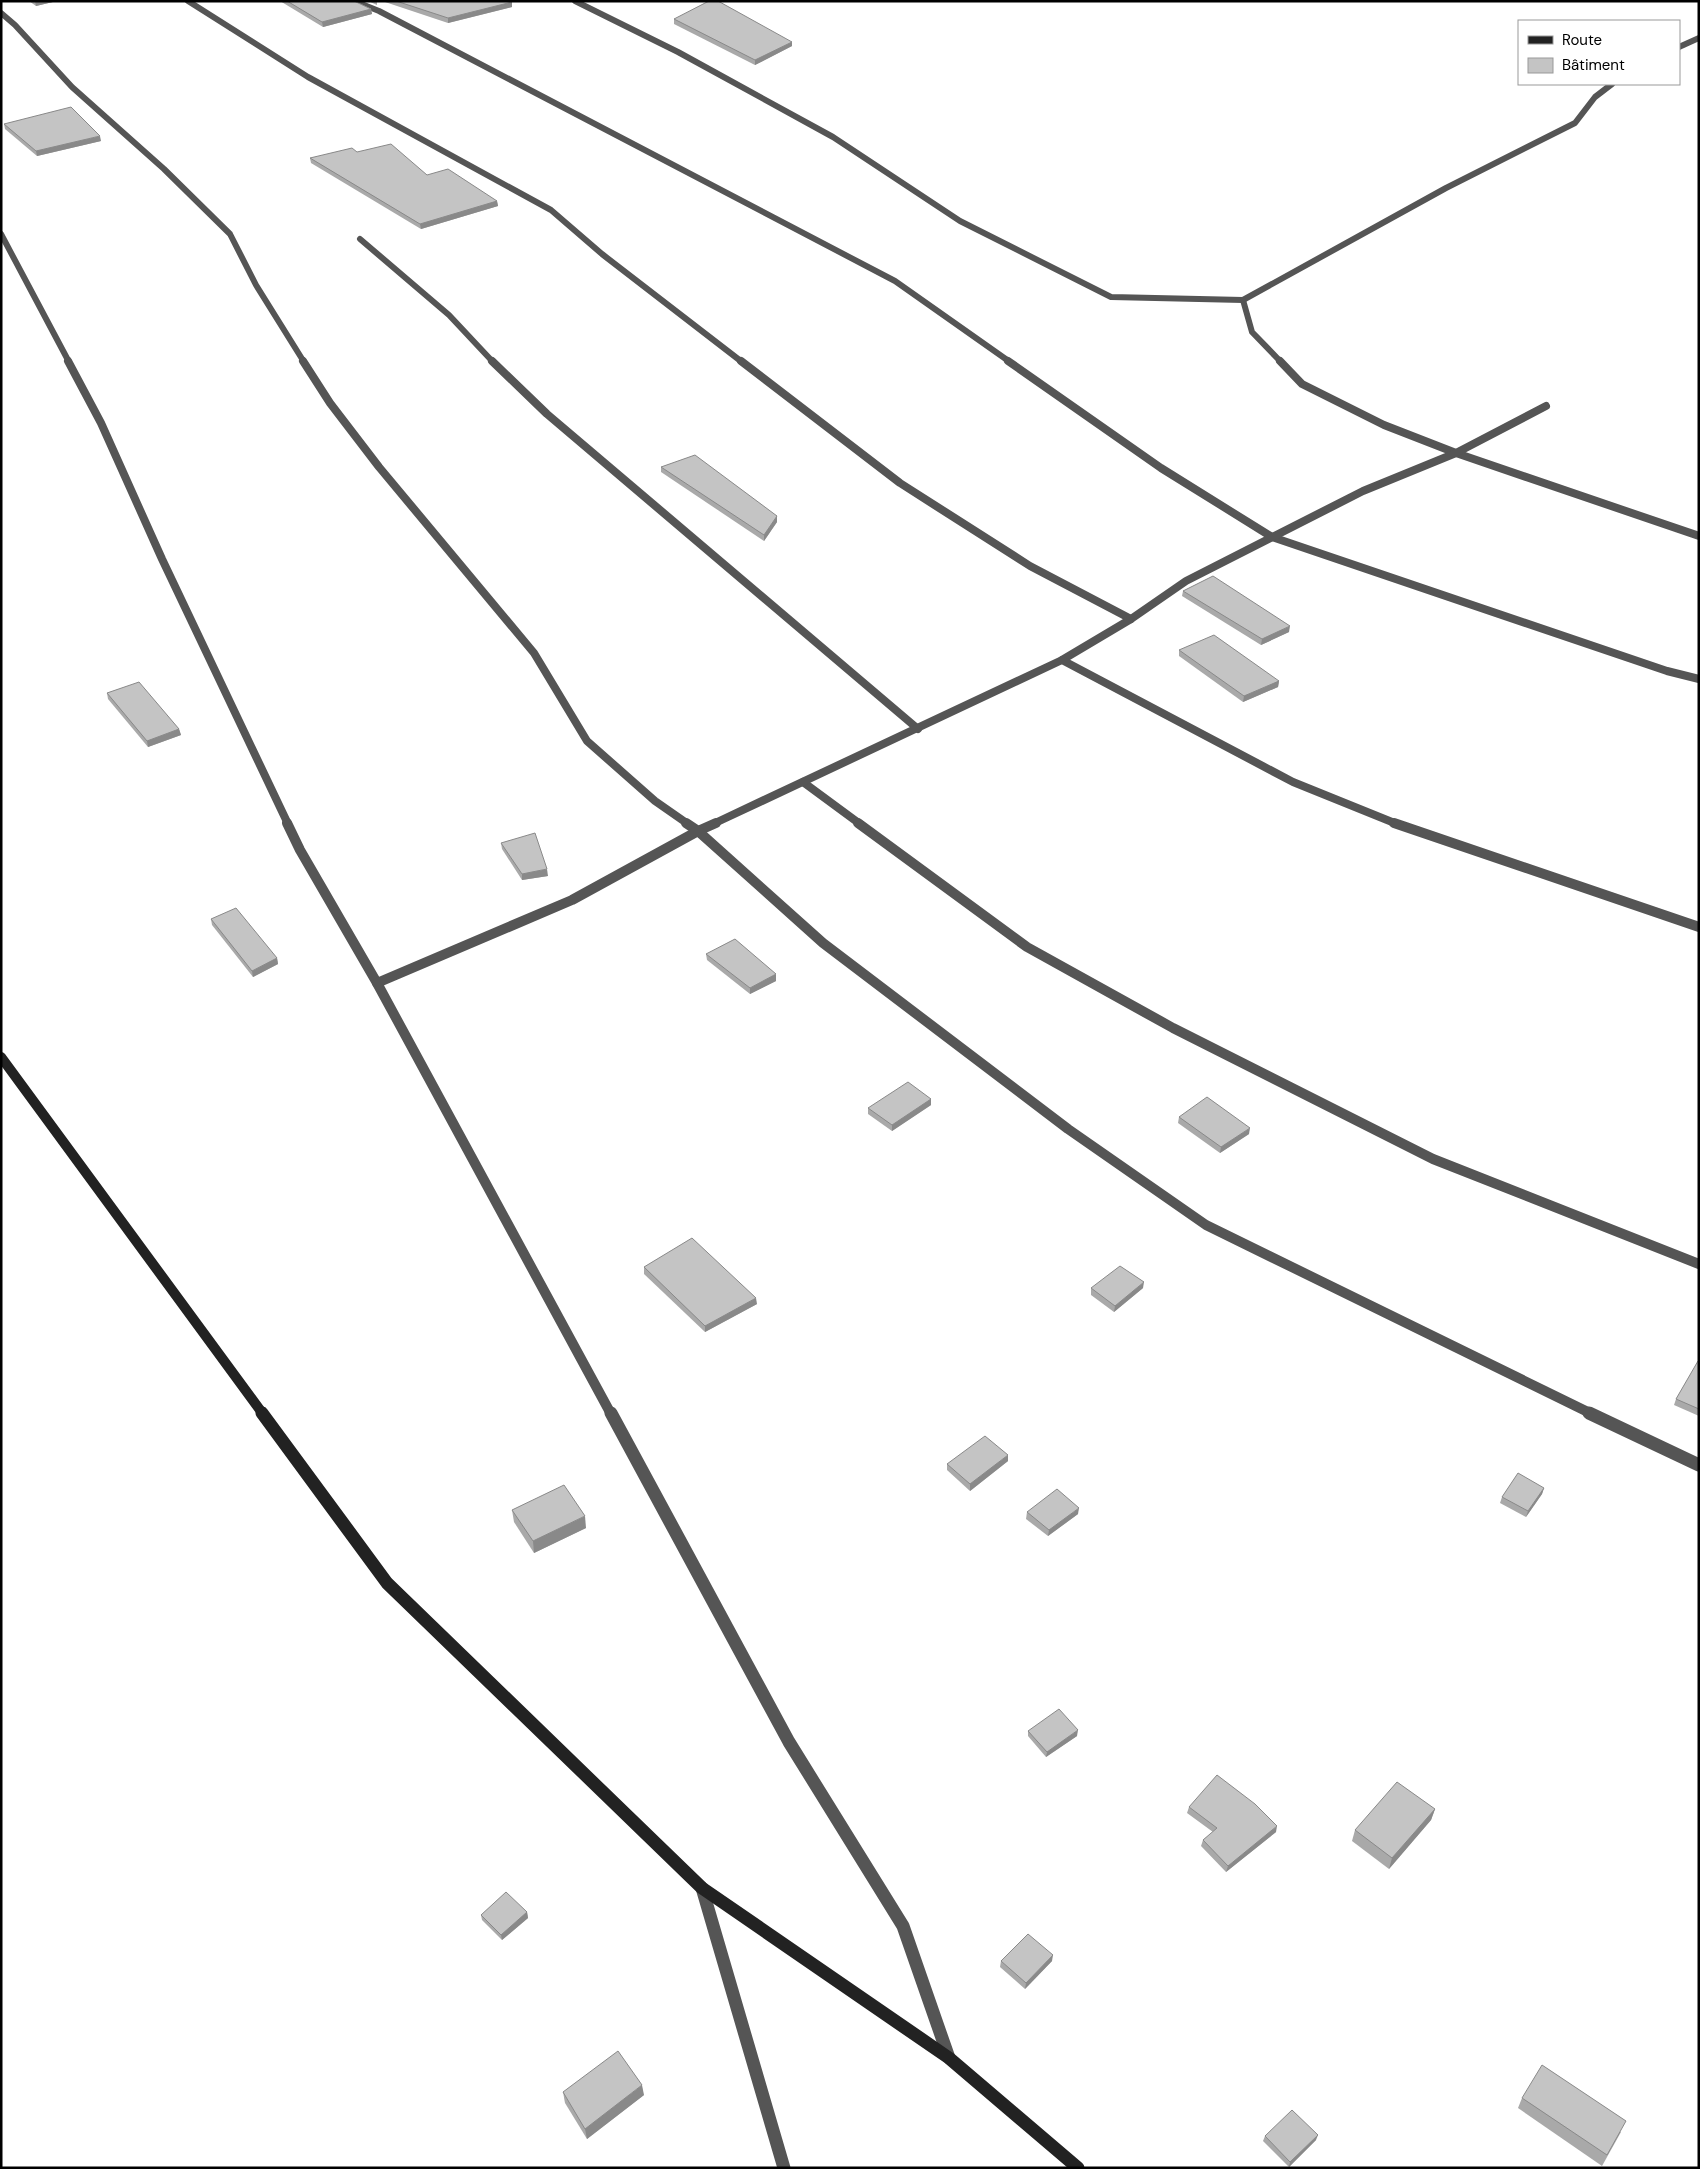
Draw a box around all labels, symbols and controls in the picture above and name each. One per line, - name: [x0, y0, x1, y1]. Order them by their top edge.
- legend: [1518, 20, 1680, 85]
- text: Route: [1562, 30, 1602, 50]
- text: Bâtiment: [1562, 55, 1625, 75]

